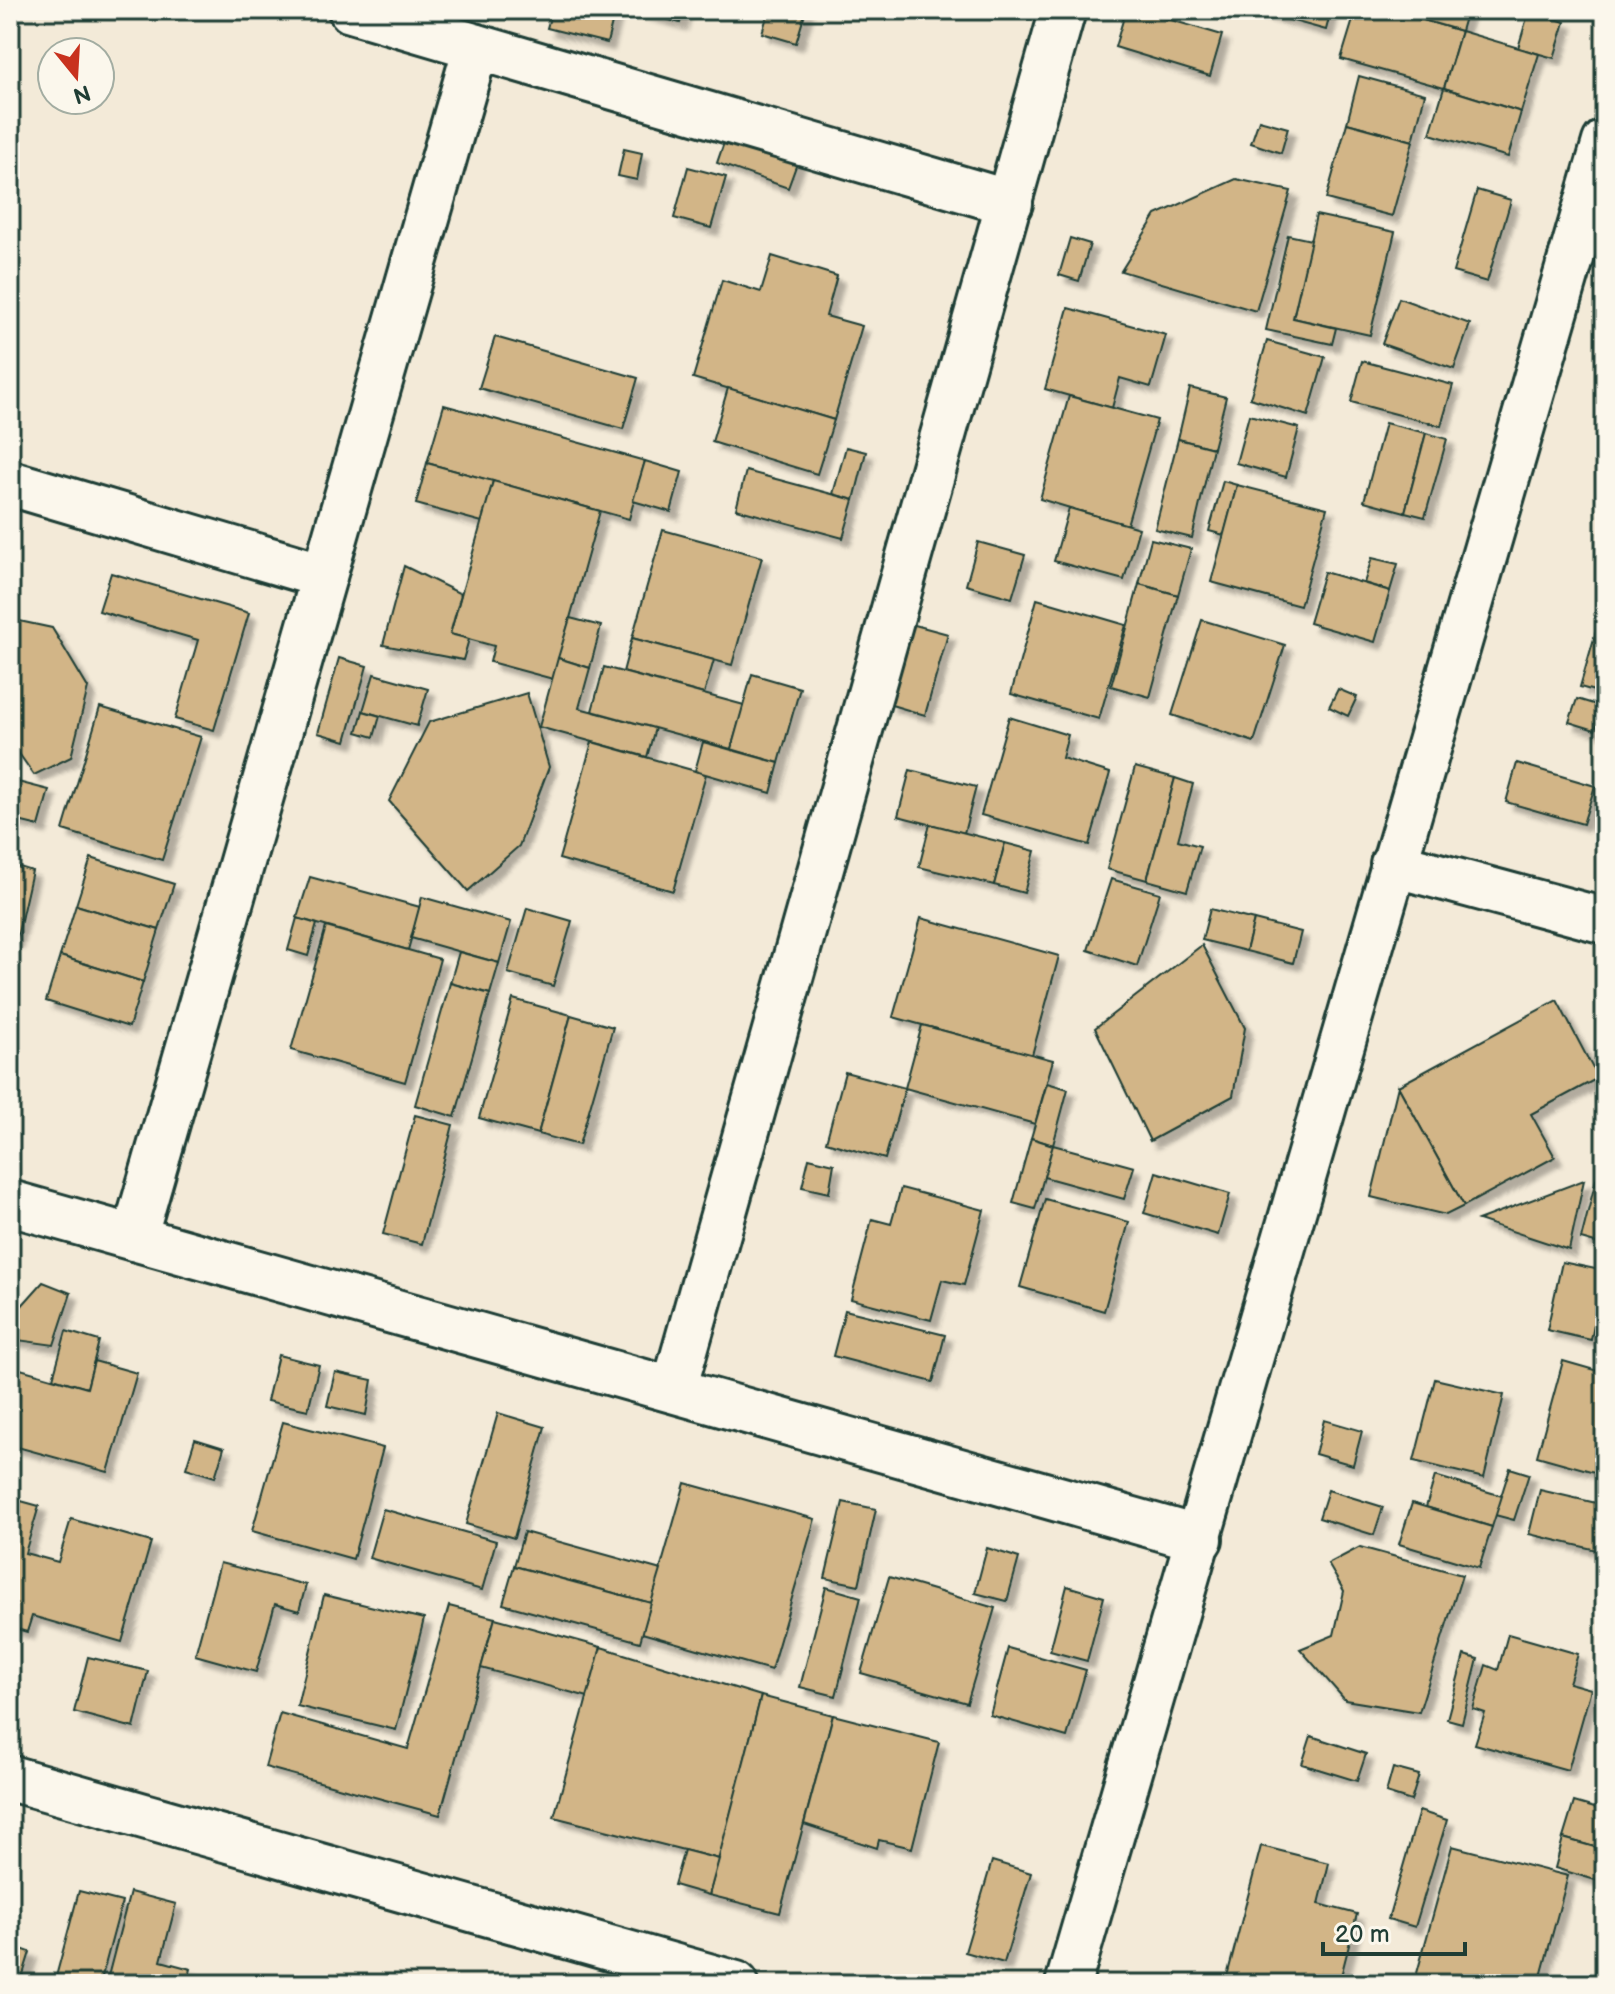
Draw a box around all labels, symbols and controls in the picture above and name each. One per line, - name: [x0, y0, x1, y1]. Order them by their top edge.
- north arrow: [36, 36, 116, 116]
- text: N: [70, 78, 94, 109]
- scale bar: [1323, 1906, 1465, 1956]
- text: 20 m: [1335, 1920, 1390, 1949]

